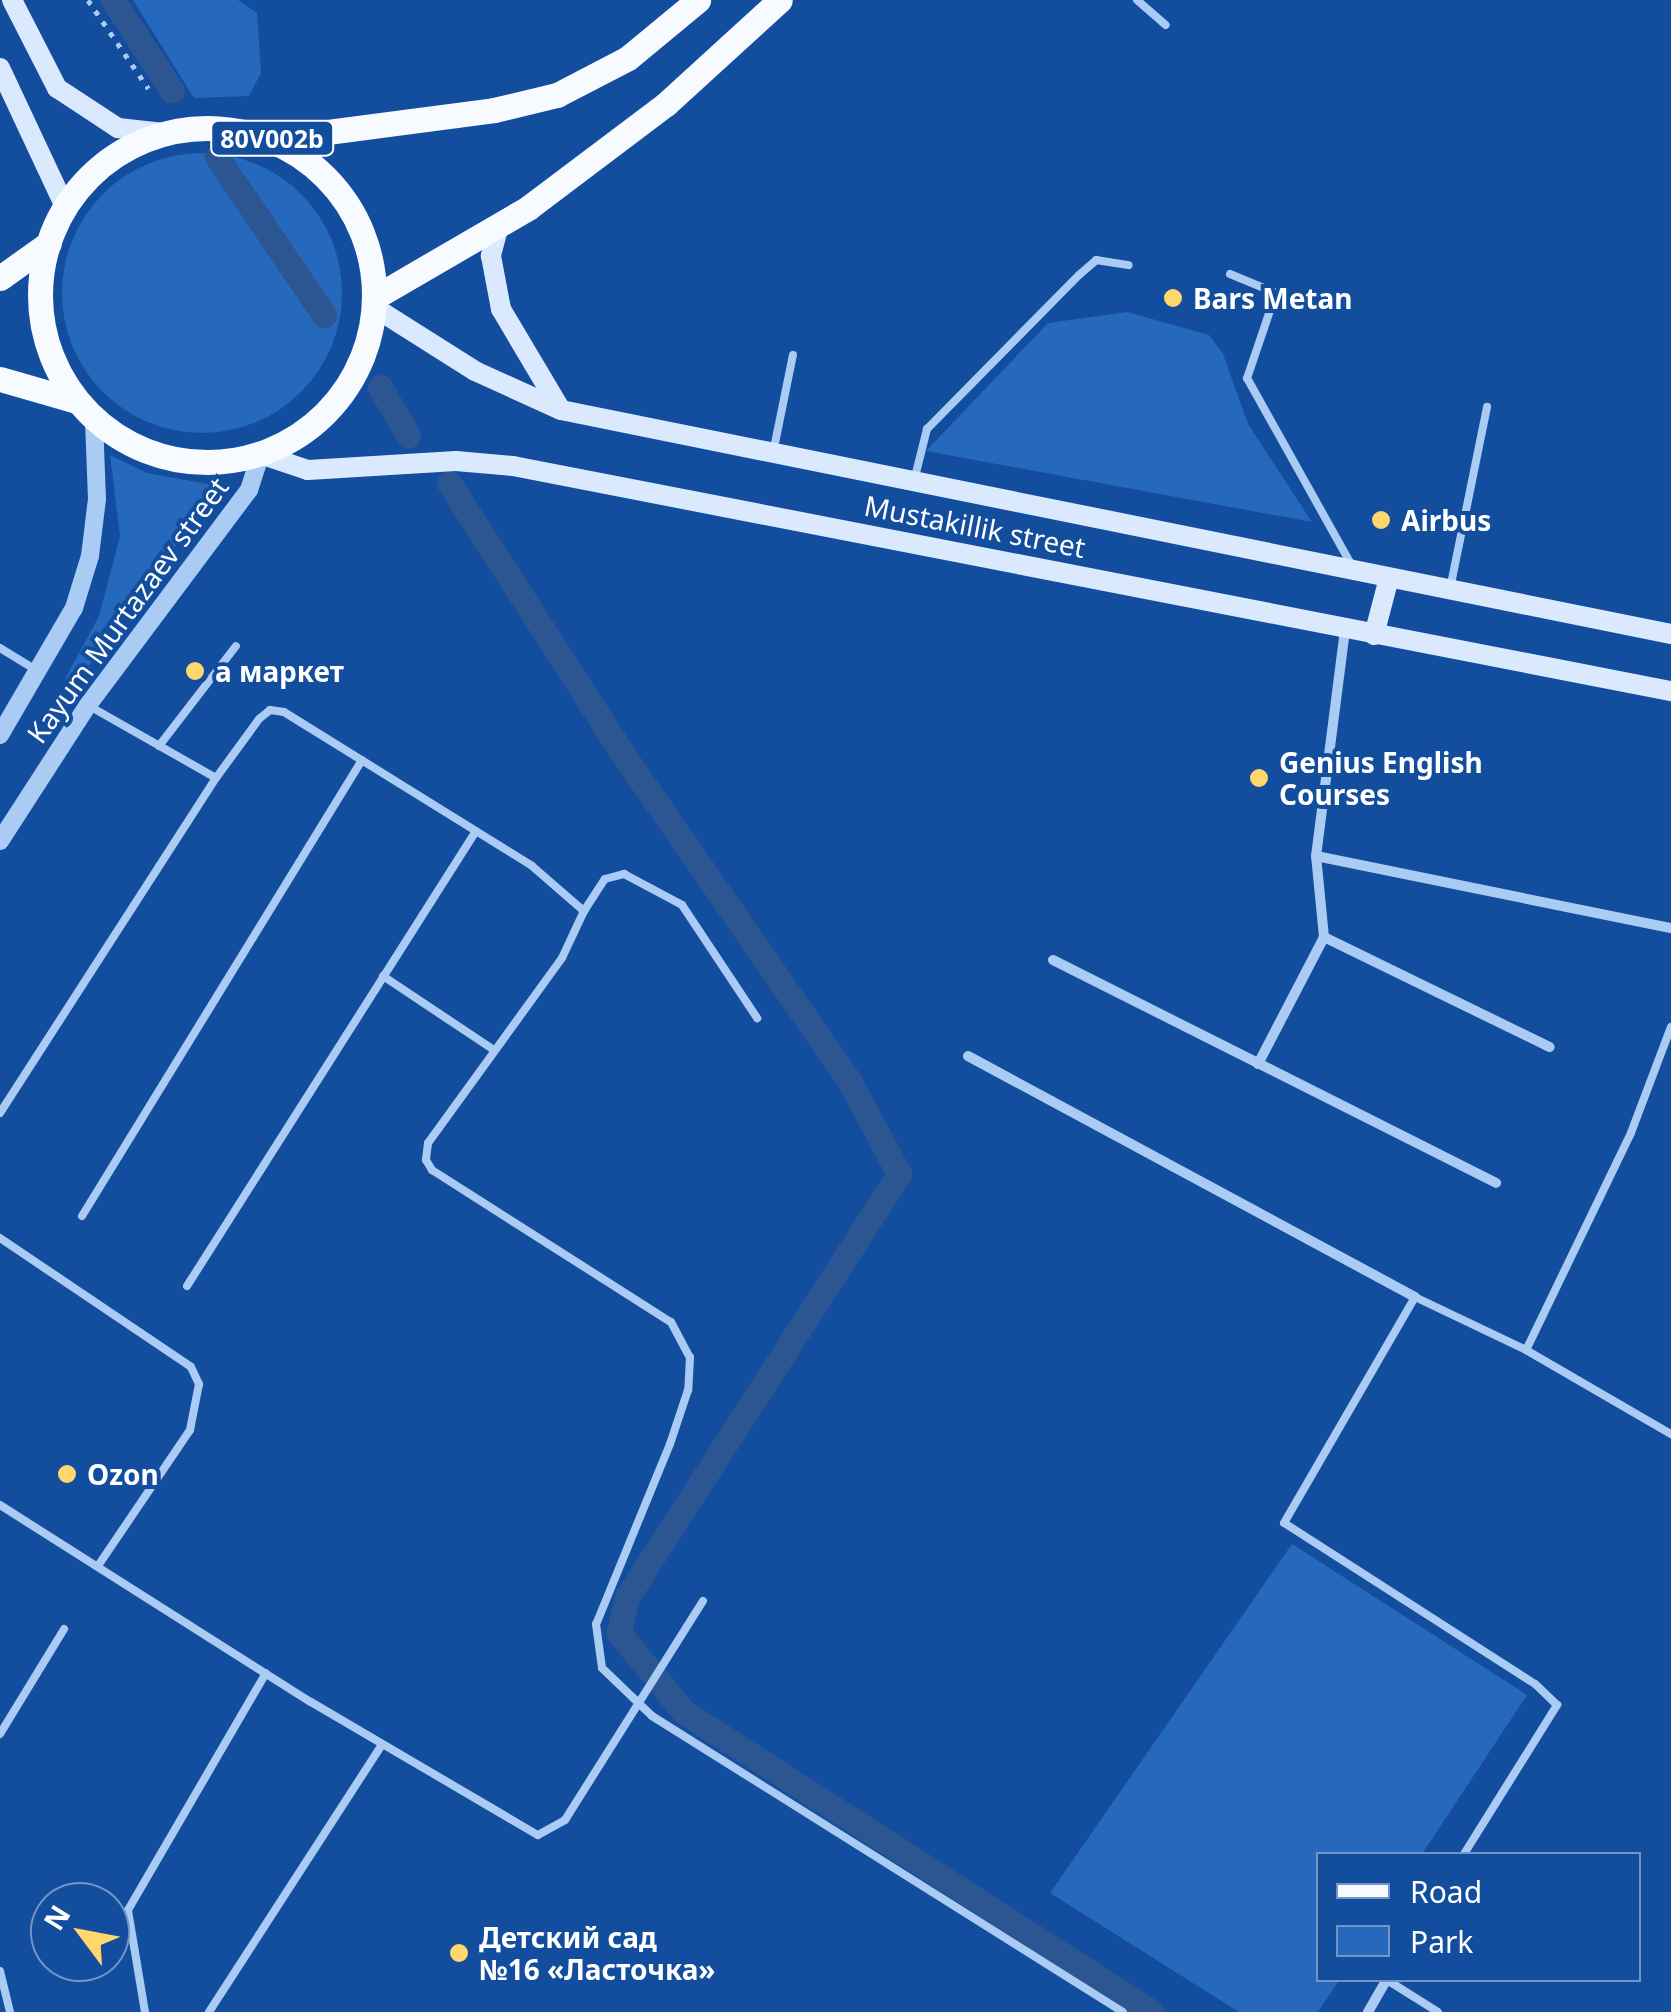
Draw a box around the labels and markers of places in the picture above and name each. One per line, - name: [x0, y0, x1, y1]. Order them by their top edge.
- place label: Bars Metan: [1193, 281, 1352, 315]
- marker: Bars Metan: [1162, 287, 1184, 309]
- place label: Airbus: [1401, 503, 1491, 537]
- marker: Airbus: [1370, 509, 1392, 531]
- place label: а маркет: [215, 654, 344, 688]
- marker: а маркет: [184, 660, 206, 682]
- place label: Genius English Courses: [1279, 745, 1483, 811]
- marker: Genius English Courses: [1248, 767, 1270, 789]
- place label: Ozon: [87, 1457, 159, 1491]
- marker: Ozon: [56, 1463, 78, 1485]
- place label: Детский сад №16 «Ласточка»: [479, 1920, 716, 1986]
- marker: Детский сад №16 «Ласточка»: [448, 1942, 470, 1964]

